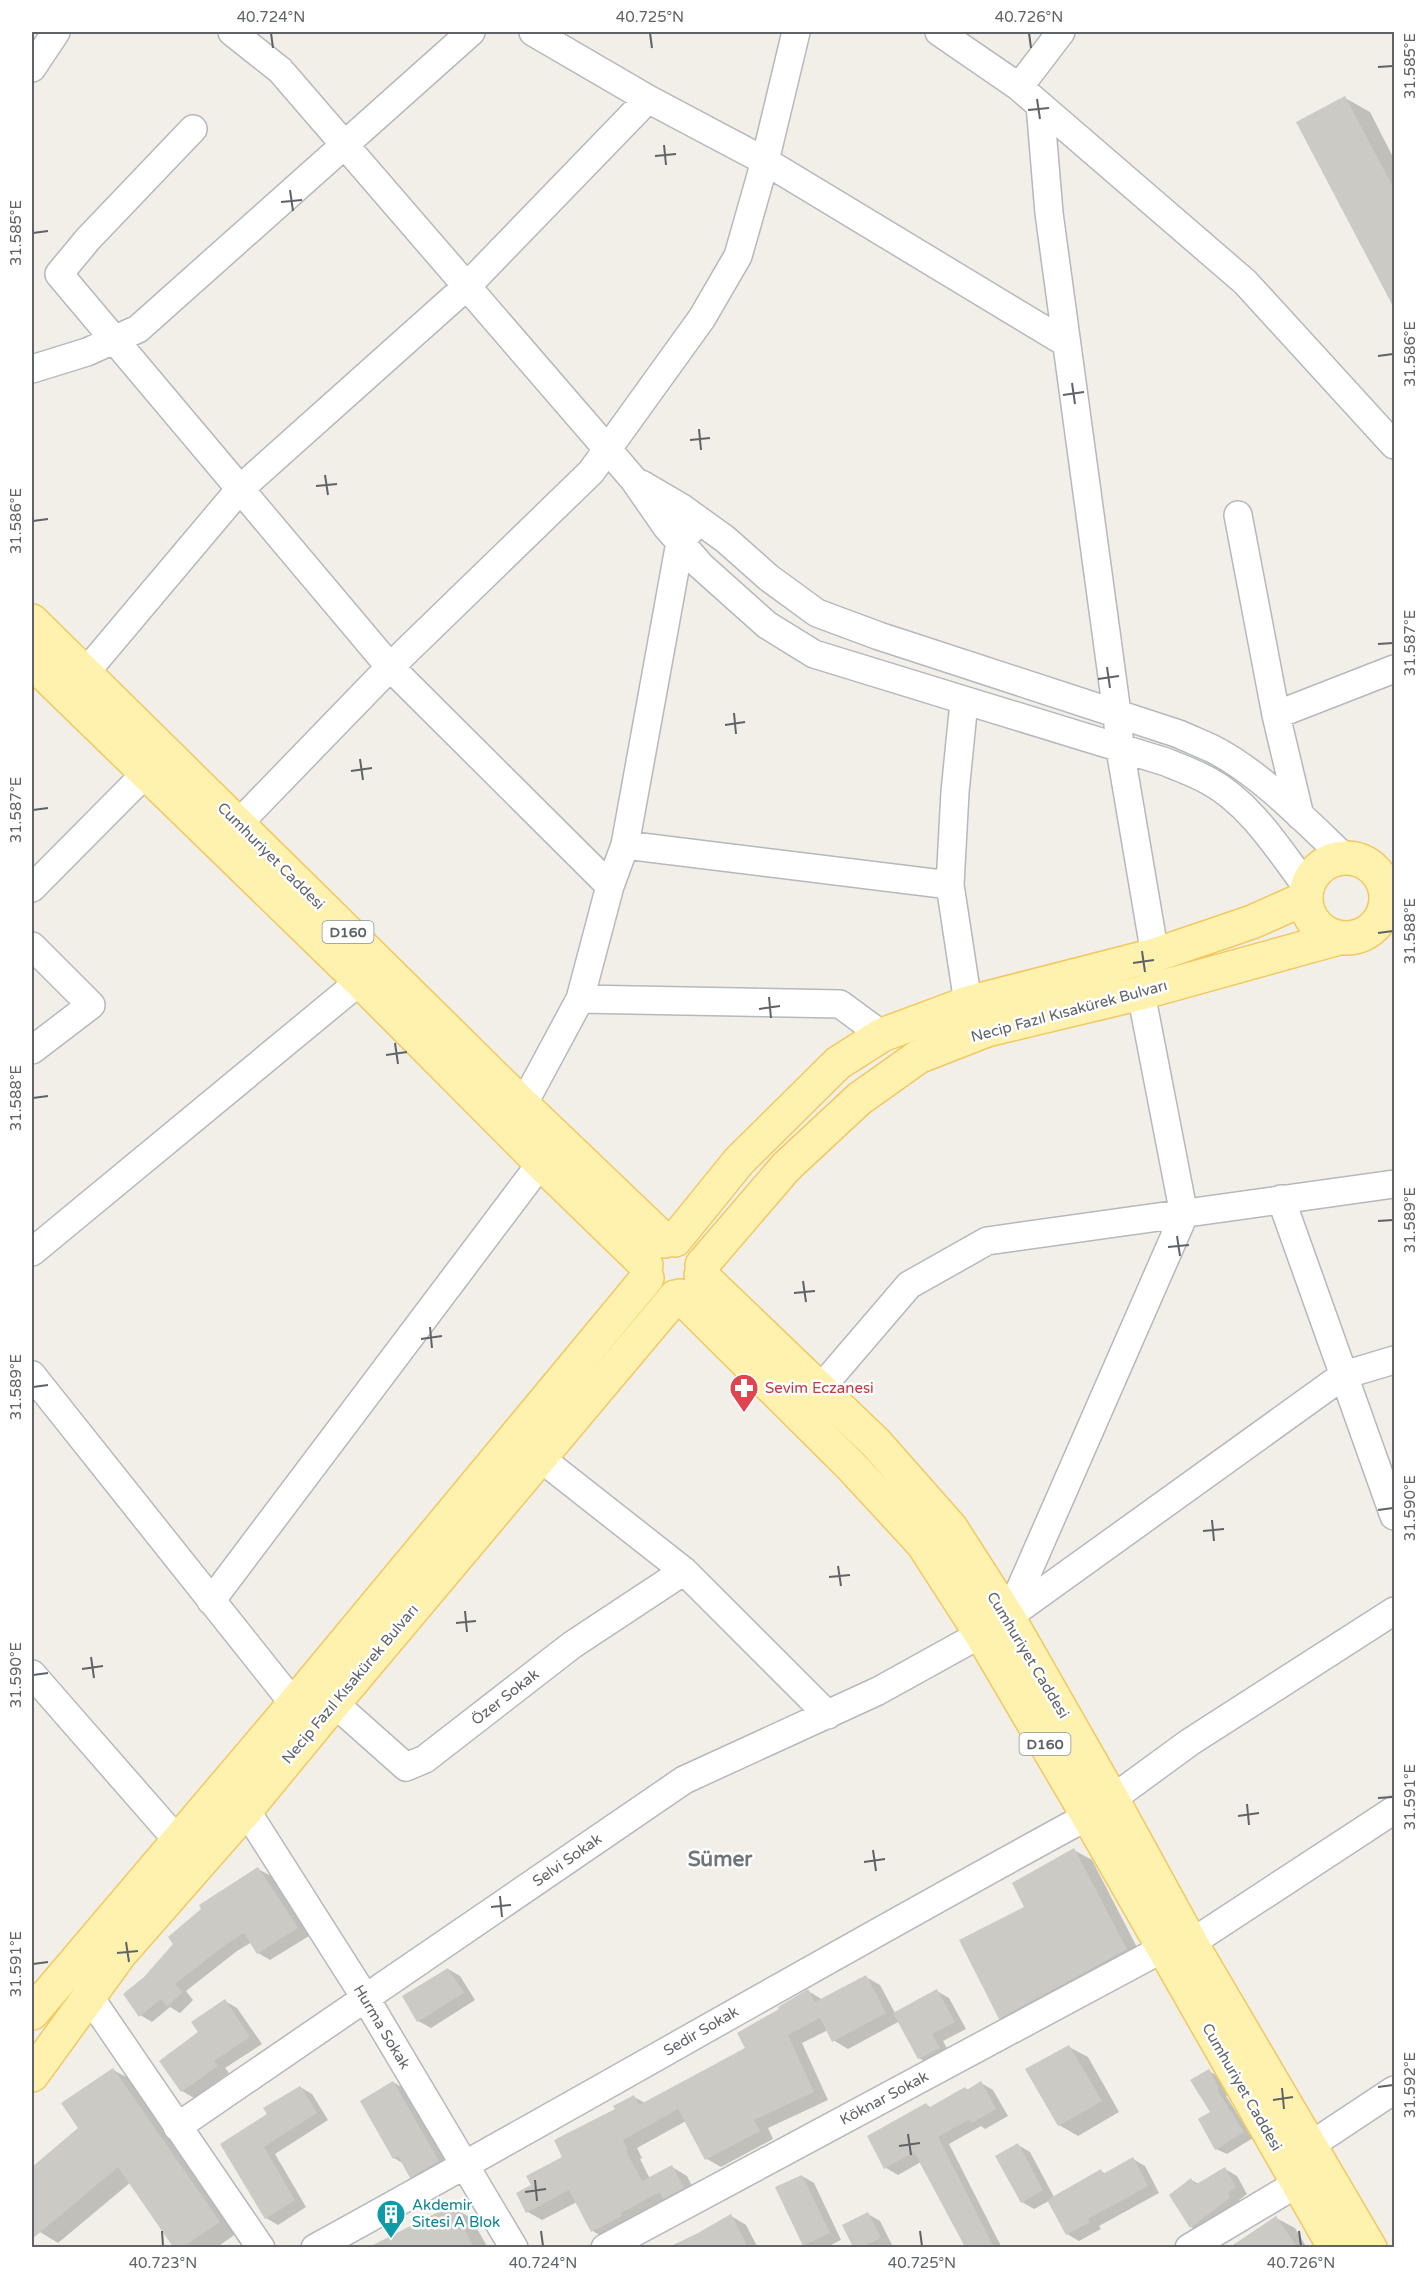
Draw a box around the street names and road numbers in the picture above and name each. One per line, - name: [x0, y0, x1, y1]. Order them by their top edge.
- street label: Cumhuriyet Caddesi: [214, 799, 328, 913]
- road number: D160: [322, 921, 374, 943]
- street label: Necip Fazıl Kısakürek Bulvarı: [969, 976, 1169, 1046]
- street label: Cumhuriyet Caddesi: [983, 1589, 1073, 1721]
- street label: Necip Fazıl Kısakürek Bulvarı: [278, 1601, 422, 1767]
- street label: Özer Sokak: [468, 1665, 542, 1729]
- road number: D160: [1020, 1733, 1070, 1755]
- street label: Selvi Sokak: [529, 1830, 605, 1890]
- street label: Hurma Sokak: [350, 1982, 414, 2072]
- street label: Sedir Sokak: [660, 2002, 742, 2060]
- street label: Cumhuriyet Caddesi: [1198, 2020, 1286, 2154]
- street label: Köknar Sokak: [837, 2067, 931, 2129]

